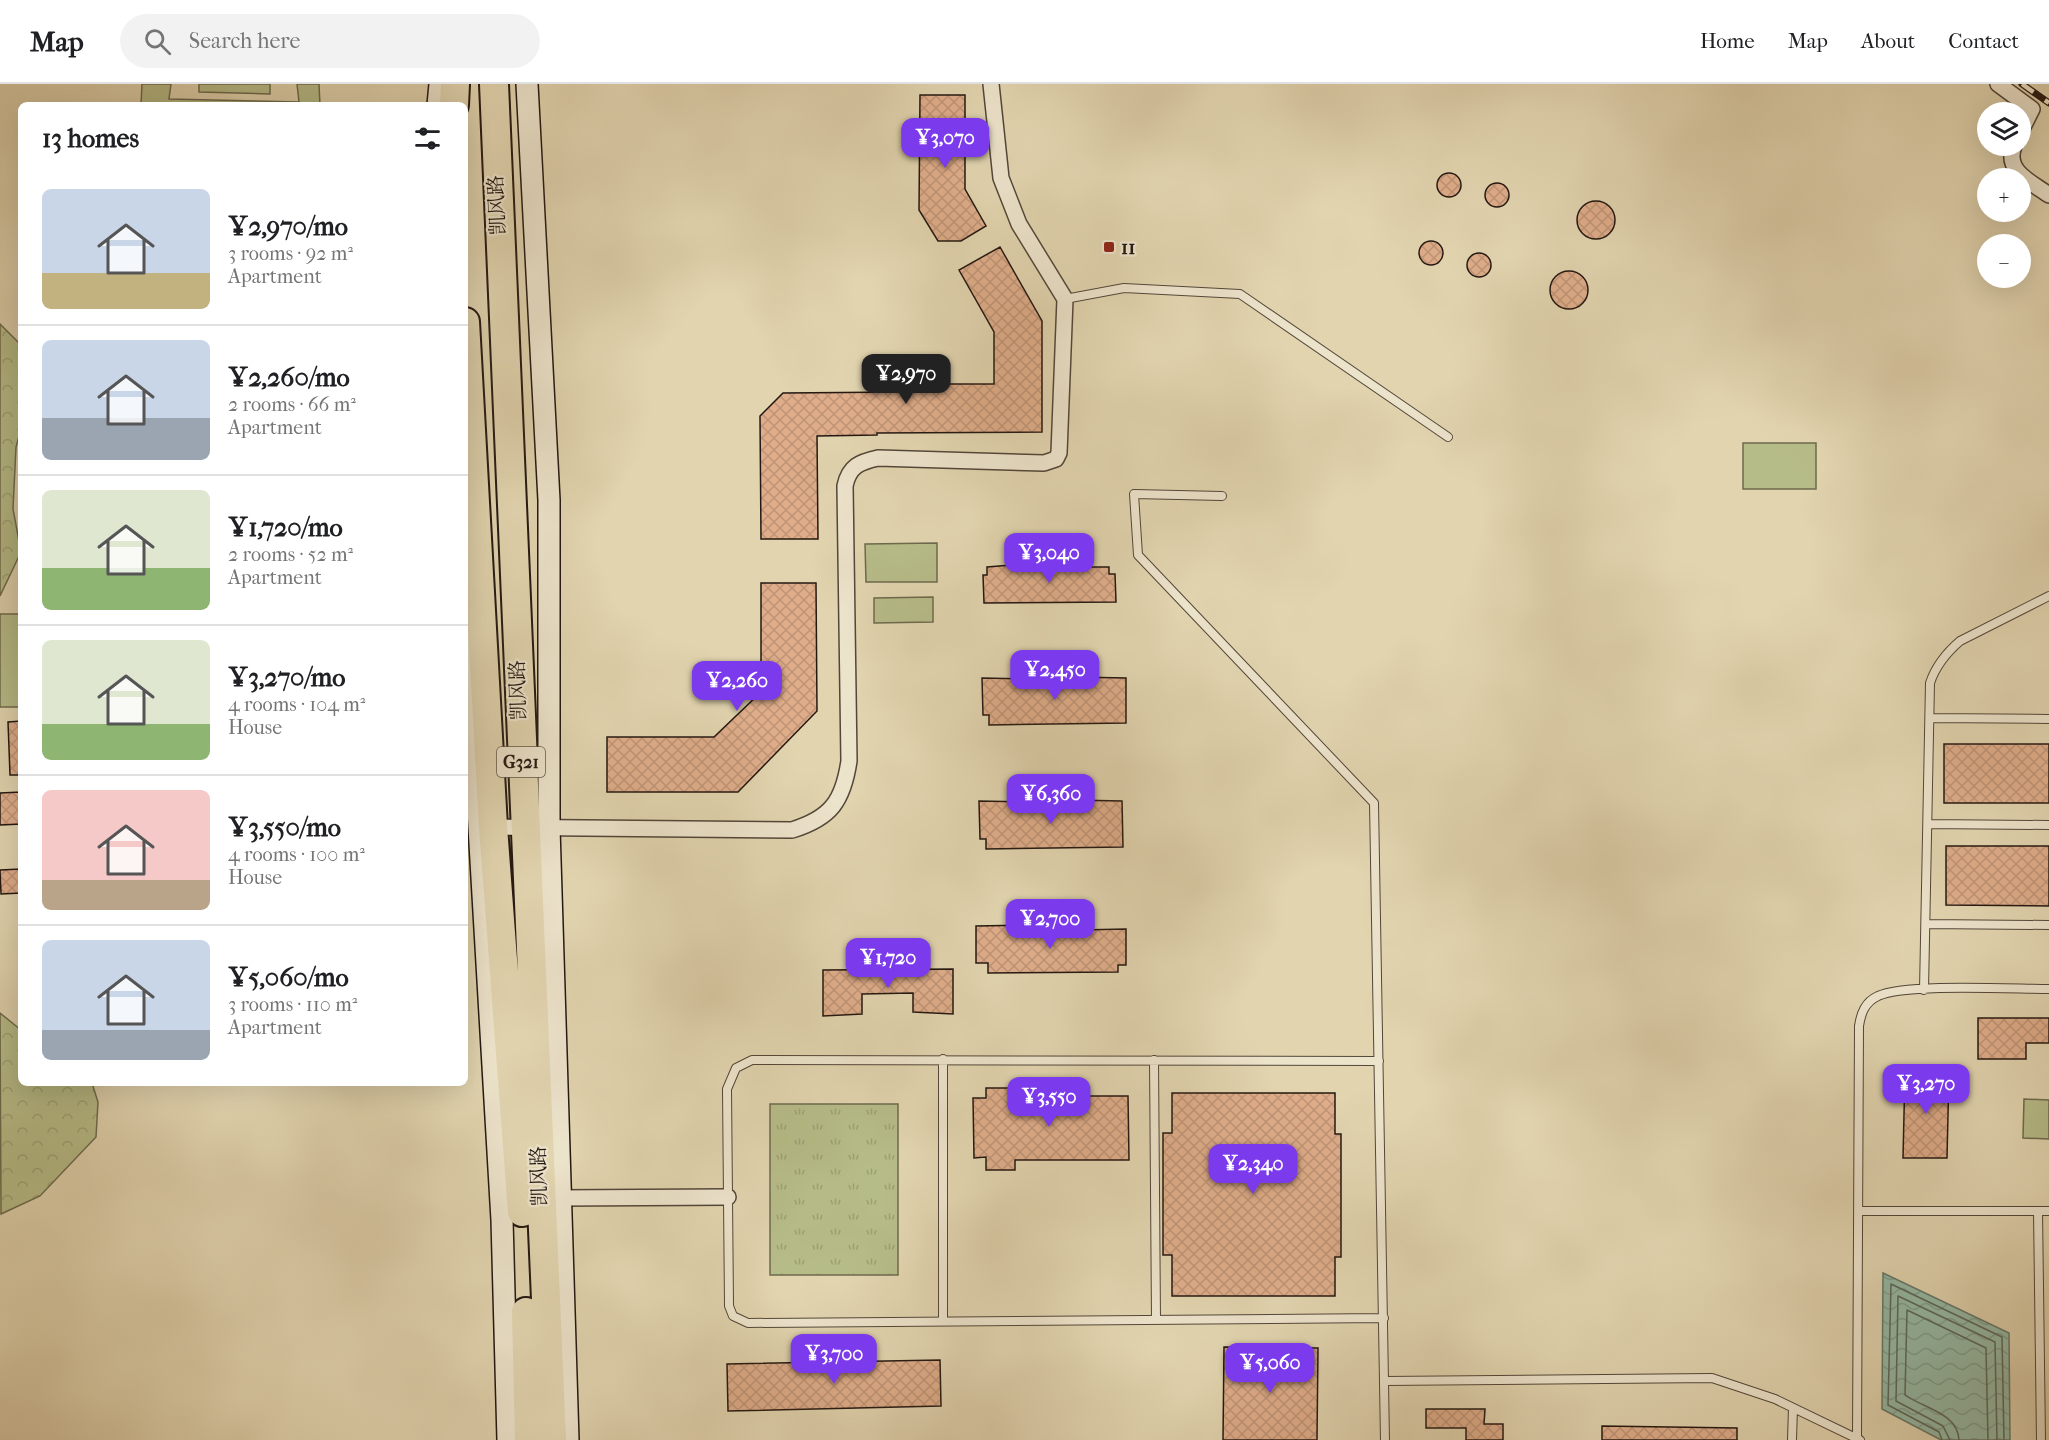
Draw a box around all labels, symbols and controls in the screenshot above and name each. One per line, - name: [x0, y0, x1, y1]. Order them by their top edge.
- search box: [120, 14, 540, 68]
- text: Map: [30, 25, 84, 58]
- icon: search: [141, 25, 174, 58]
- text: Search here: [189, 28, 300, 54]
- text: Home: [1700, 29, 1755, 53]
- text: Map: [1788, 29, 1828, 53]
- text: About: [1861, 29, 1915, 53]
- text: Contact: [1948, 29, 2019, 53]
- map controls: [1977, 102, 2031, 288]
- button: layers: [1977, 102, 2031, 156]
- pin: ¥3,070: [896, 118, 994, 169]
- icon: filters: [411, 122, 444, 155]
- text: 13 homes: [42, 123, 139, 154]
- text: ¥3,070: [915, 126, 975, 149]
- button: +: [1977, 168, 2031, 222]
- street label: 凯风路: [484, 174, 510, 236]
- text: ¥2,970/mo: [228, 211, 348, 242]
- icon: home: [90, 213, 162, 285]
- button: −: [1977, 234, 2031, 288]
- place label: 11: [1121, 236, 1135, 259]
- marker: 11: [1102, 240, 1116, 254]
- text: 3 rooms · 92 m²: [228, 242, 353, 265]
- text: Apartment: [228, 265, 322, 288]
- pin: ¥2,970: [857, 354, 955, 405]
- text: ¥2,260/mo: [228, 362, 350, 393]
- text: ¥2,970: [876, 362, 936, 385]
- icon: home: [90, 364, 162, 436]
- text: 2 rooms · 66 m²: [228, 393, 356, 416]
- text: Apartment: [228, 416, 322, 439]
- text: ¥1,720/mo: [228, 512, 343, 543]
- icon: home: [90, 514, 162, 586]
- pin: ¥3,040: [1000, 533, 1098, 584]
- text: ¥3,040: [1018, 541, 1080, 564]
- text: 2 rooms · 52 m²: [228, 543, 353, 566]
- text: Apartment: [228, 566, 322, 589]
- pin: ¥2,450: [1006, 650, 1104, 701]
- text: ¥2,450: [1024, 658, 1086, 681]
- street label: 凯风路: [505, 660, 531, 720]
- pin: ¥2,260: [688, 661, 786, 712]
- text: ¥3,270/mo: [228, 662, 345, 693]
- icon: home: [90, 664, 162, 736]
- text: ¥2,260: [706, 669, 768, 692]
- text: 4 rooms · 104 m²: [228, 693, 366, 716]
- text: House: [228, 716, 282, 739]
- road number: G321: [497, 747, 545, 777]
- pin: ¥6,360: [1002, 774, 1100, 825]
- text: ¥6,360: [1021, 782, 1081, 805]
- text: ¥3,550/mo: [228, 812, 341, 843]
- icon: home: [90, 814, 162, 886]
- text: 4 rooms · 100 m²: [228, 843, 365, 866]
- text: House: [228, 866, 282, 889]
- pin: ¥2,700: [1001, 899, 1099, 950]
- text: ¥2,700: [1020, 907, 1080, 930]
- pin: ¥1,720: [839, 938, 937, 989]
- text: ¥1,720: [860, 946, 916, 969]
- text: ¥5,060/mo: [228, 962, 349, 993]
- icon: home: [90, 964, 162, 1036]
- text: 3 rooms · 110 m²: [228, 993, 357, 1016]
- text: Apartment: [228, 1016, 322, 1039]
- pin: ¥3,270: [1877, 1064, 1975, 1115]
- text: ¥3,270: [1897, 1072, 1955, 1095]
- pin: ¥3,550: [1000, 1077, 1098, 1128]
- text: ¥3,550: [1021, 1085, 1077, 1108]
- pin: ¥2,340: [1204, 1144, 1302, 1195]
- street label: 凯风路: [526, 1146, 552, 1206]
- text: ¥2,340: [1223, 1152, 1283, 1175]
- pin: ¥3,700: [785, 1334, 883, 1385]
- text: ¥3,700: [805, 1342, 863, 1365]
- pin: ¥5,060: [1221, 1343, 1319, 1394]
- text: ¥5,060: [1239, 1351, 1301, 1374]

